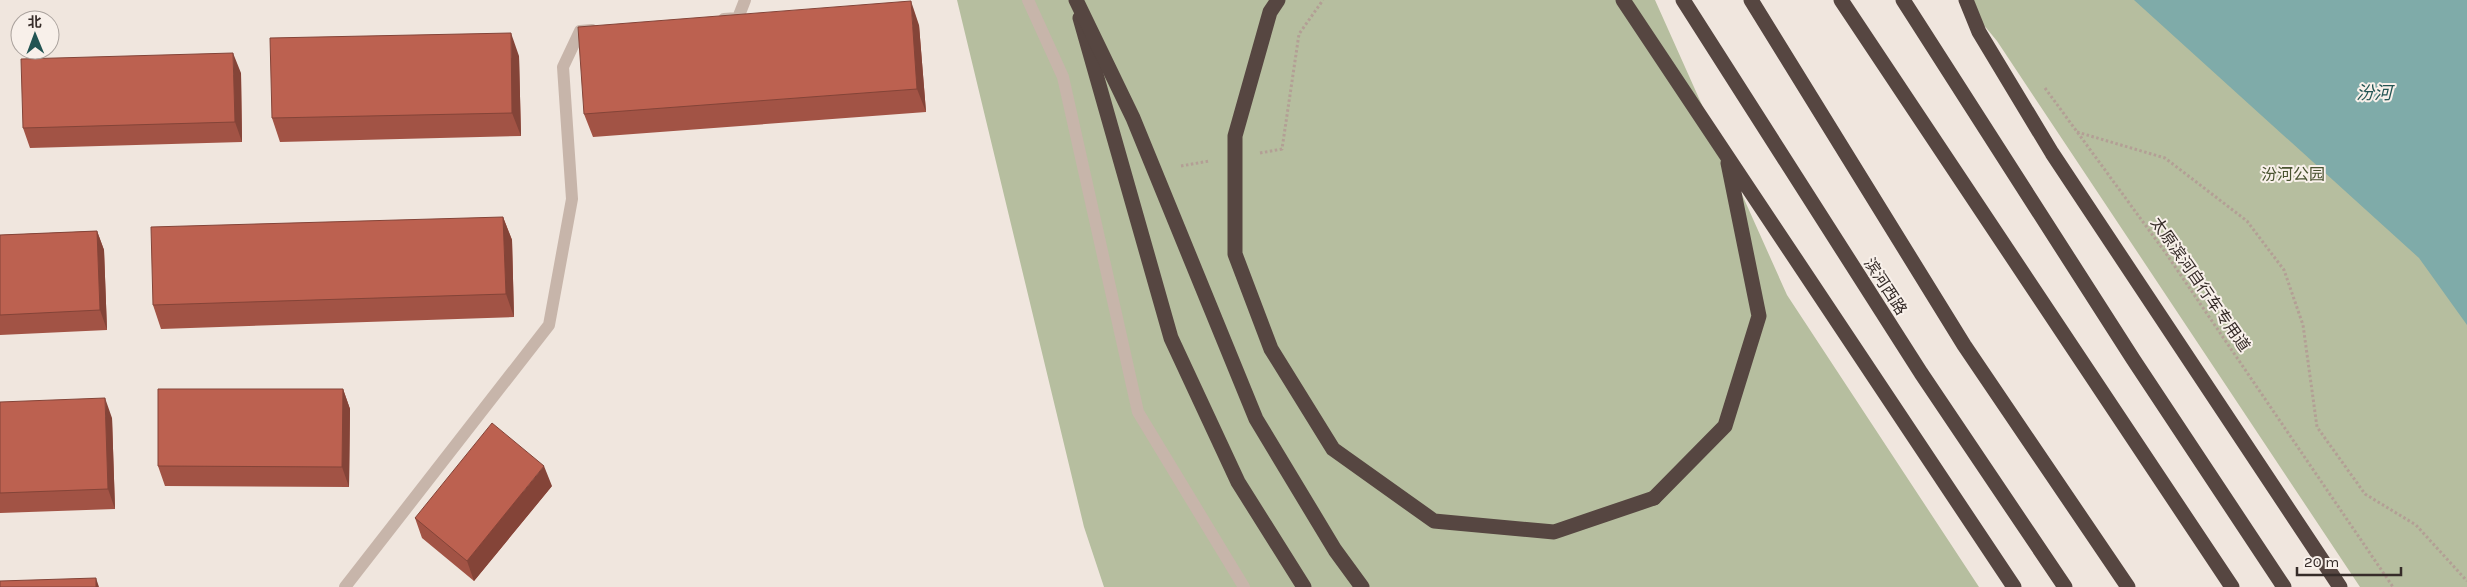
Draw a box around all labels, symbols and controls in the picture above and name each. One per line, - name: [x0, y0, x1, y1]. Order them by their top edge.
- north arrow: [10, 10, 60, 60]
- text: 北: [28, 14, 42, 31]
- water label: 汾河: [2356, 82, 2395, 104]
- park label: 汾河公园: [2261, 165, 2325, 184]
- street label: 太原滨河自行车专用道: [2147, 213, 2254, 355]
- street label: 滨河西路: [1860, 254, 1911, 318]
- scale bar: [2297, 544, 2401, 576]
- text: 20 m: [2304, 553, 2339, 571]

